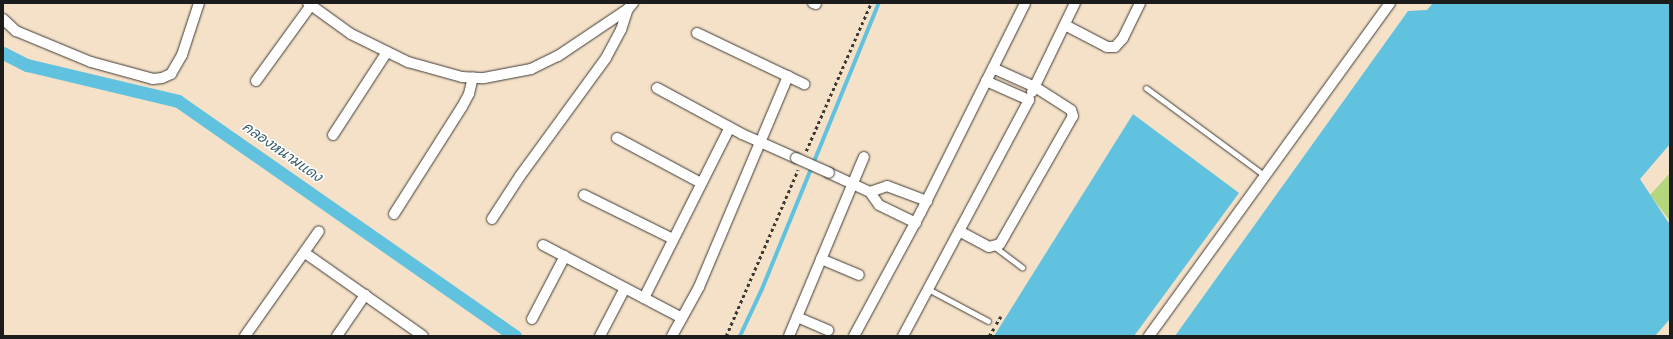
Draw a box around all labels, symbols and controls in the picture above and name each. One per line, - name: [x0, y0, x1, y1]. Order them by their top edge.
- water label: คลองหนามแดง: [238, 120, 324, 188]

